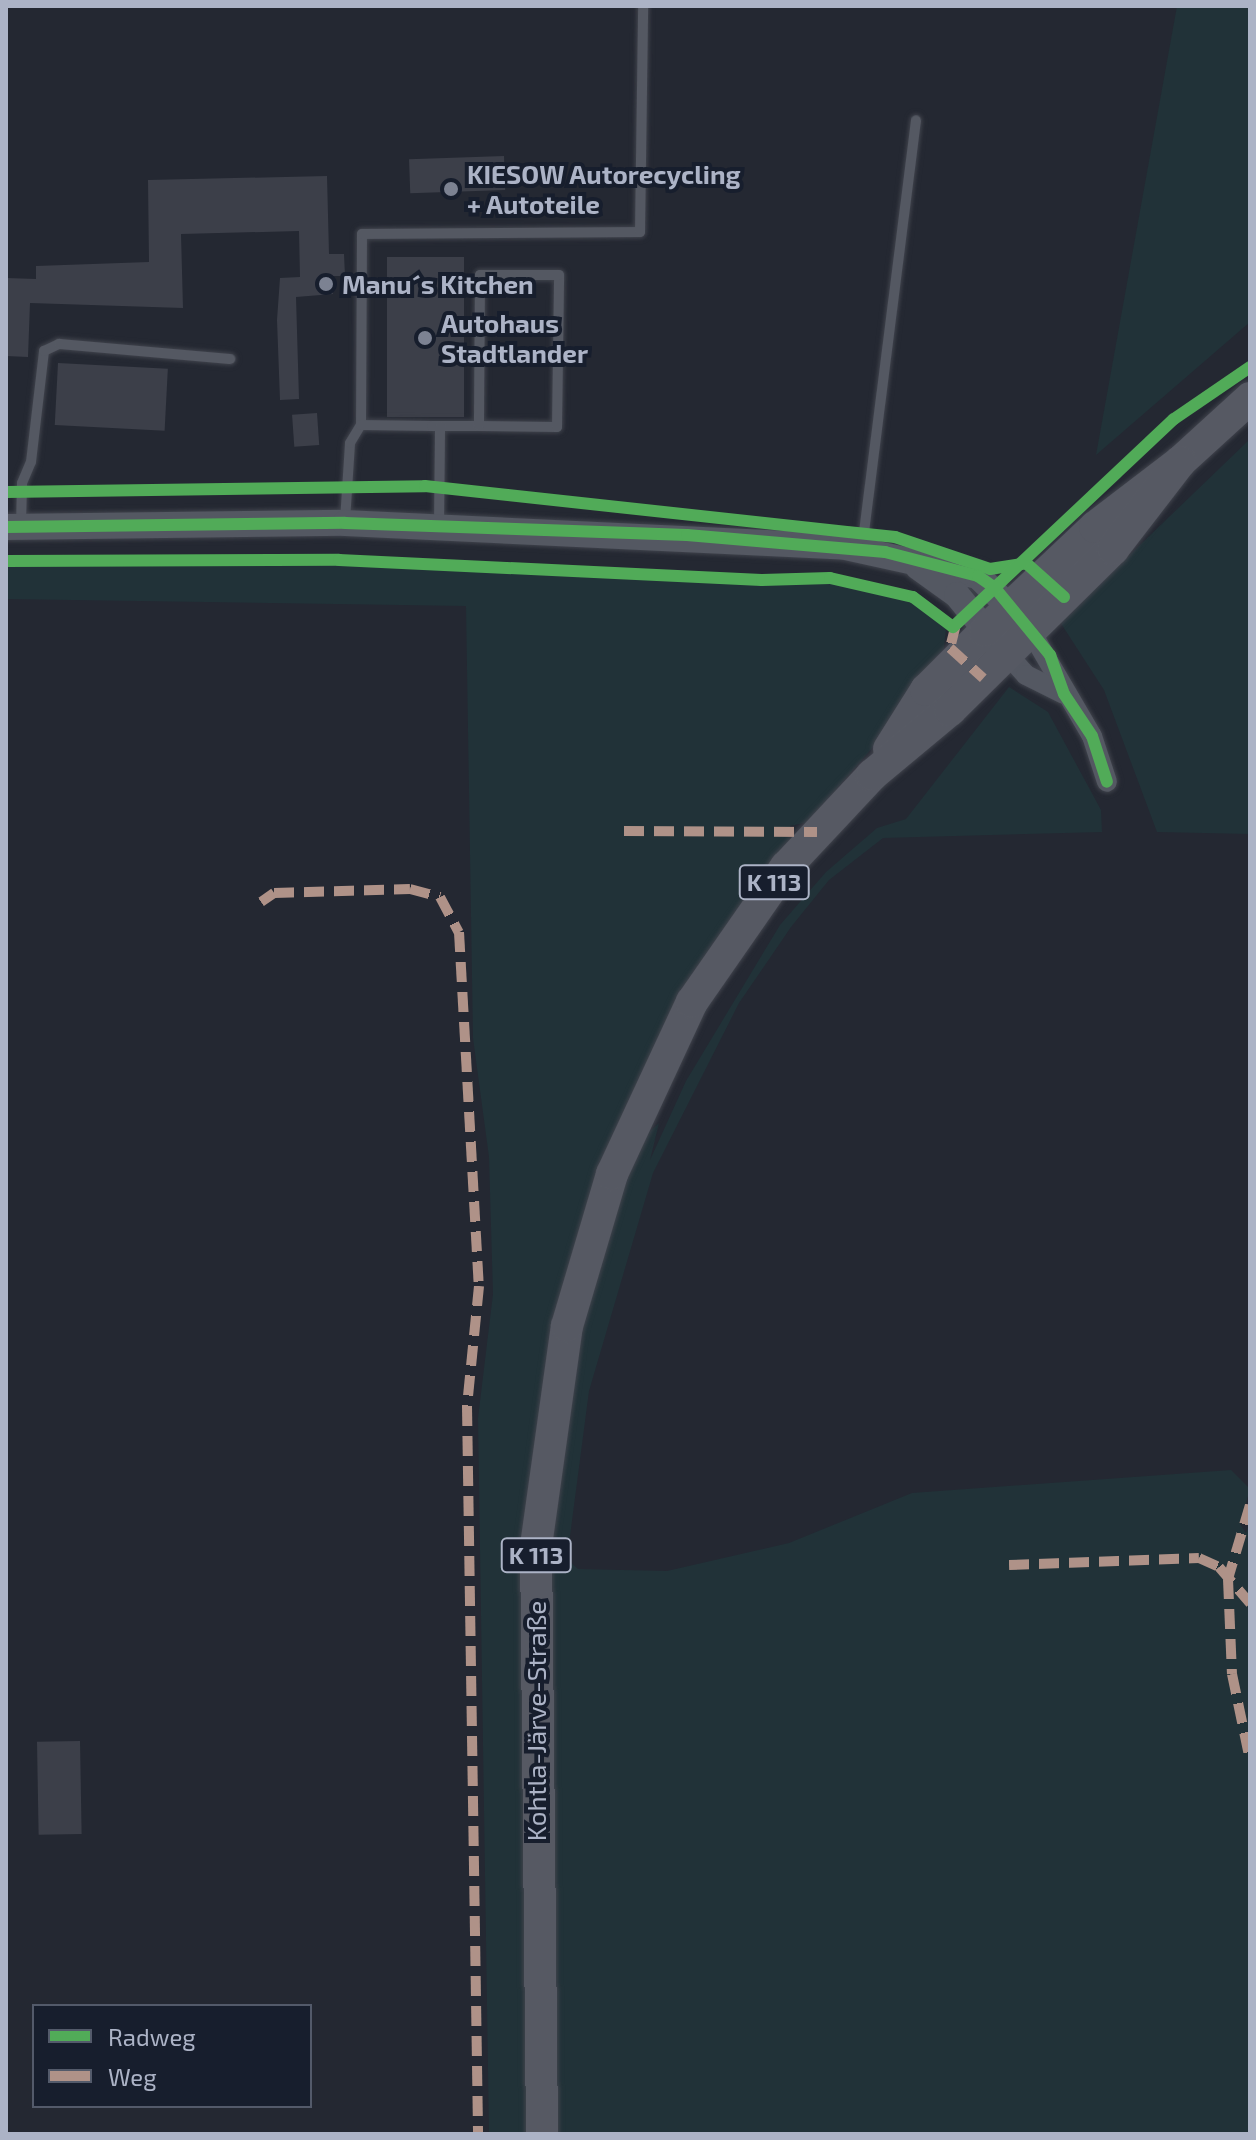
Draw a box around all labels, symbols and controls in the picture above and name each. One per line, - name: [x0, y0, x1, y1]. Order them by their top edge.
- place label: KIESOW Autorecycling + Autoteile: [467, 158, 741, 220]
- marker: KIESOW Autorecycling + Autoteile: [442, 180, 460, 198]
- place label: Manu´s Kitchen: [342, 268, 534, 300]
- marker: Manu´s Kitchen: [317, 275, 335, 293]
- place label: Autohaus Stadtlander: [441, 307, 588, 368]
- marker: Autohaus Stadtlander: [416, 329, 434, 347]
- road number: K 113: [738, 862, 810, 902]
- road number: K 113: [500, 1535, 572, 1575]
- street label: Kohtla-Järve-Straße: [520, 1601, 552, 1841]
- legend: [32, 2004, 312, 2108]
- text: Radweg: [108, 2022, 196, 2051]
- text: Weg: [108, 2062, 157, 2091]

